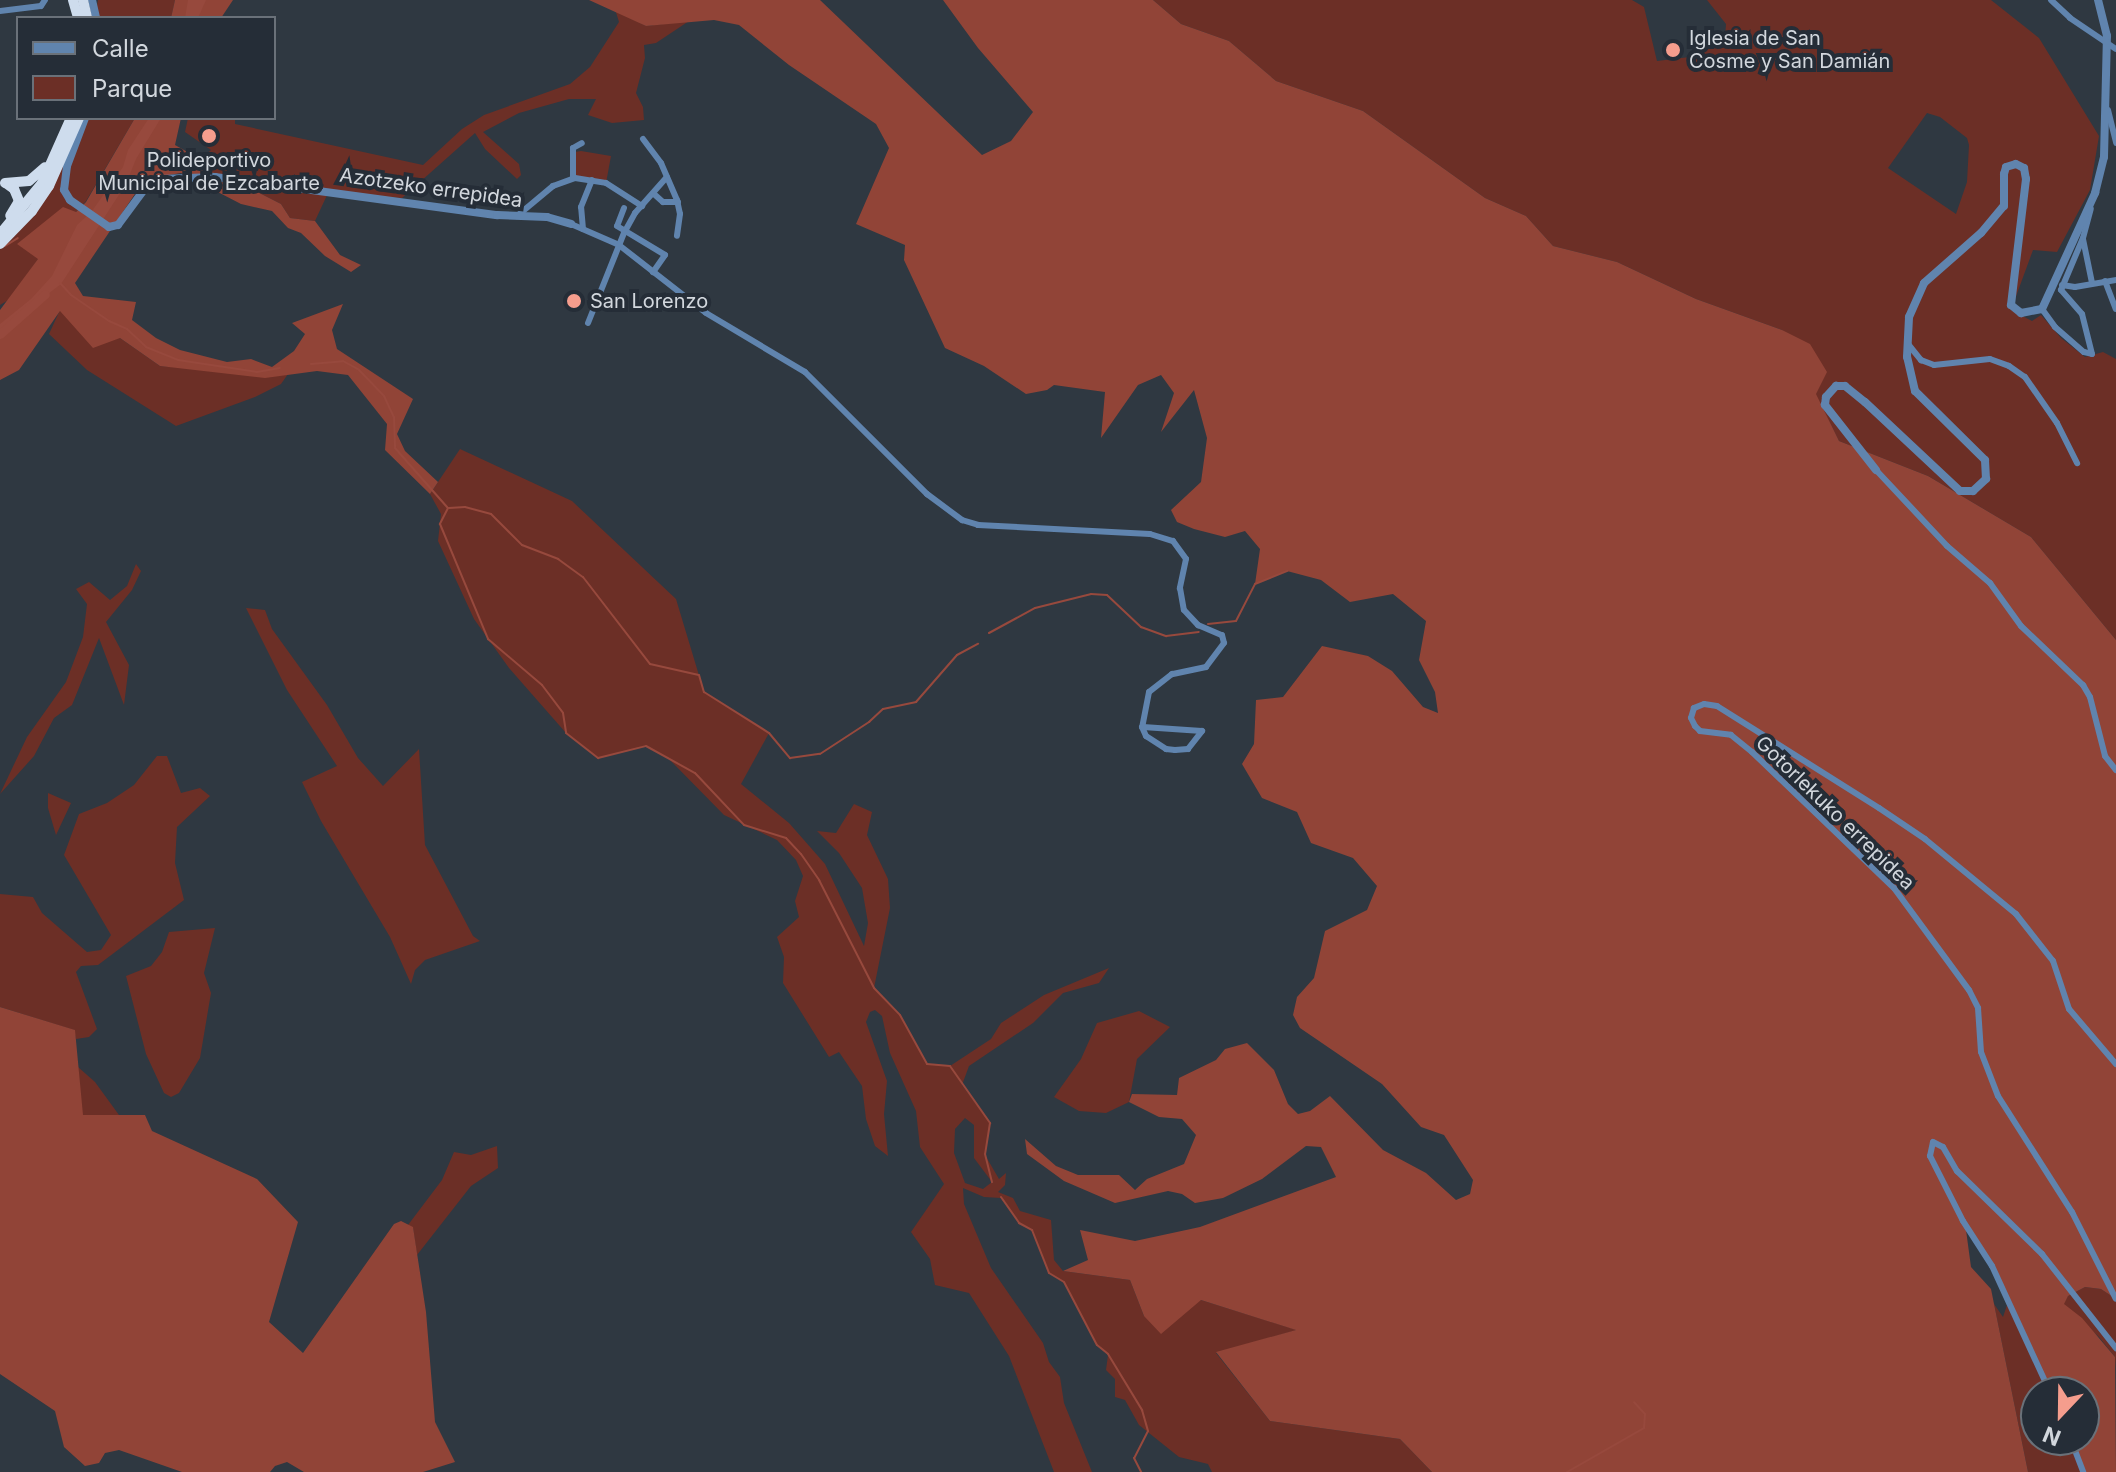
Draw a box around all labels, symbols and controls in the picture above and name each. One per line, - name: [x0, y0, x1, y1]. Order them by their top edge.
- legend: [16, 16, 276, 120]
- place label: Iglesia de San Cosme y San Damián: [1689, 26, 1890, 73]
- text: Calle: [92, 34, 149, 63]
- marker: Iglesia de San Cosme y San Damián: [1664, 41, 1682, 59]
- text: Parque: [92, 74, 172, 103]
- marker: Polideportivo Municipal de Ezcabarte: [200, 127, 218, 145]
- place label: Polideportivo Municipal de Ezcabarte: [98, 148, 320, 195]
- street label: Azotzeko errepidea: [338, 163, 524, 213]
- place label: San Lorenzo: [590, 289, 708, 313]
- marker: San Lorenzo: [565, 292, 583, 310]
- street label: Gotorlekuko errepidea: [1751, 731, 1919, 895]
- north arrow: [2020, 1376, 2100, 1456]
- text: N: [2039, 1421, 2064, 1452]

